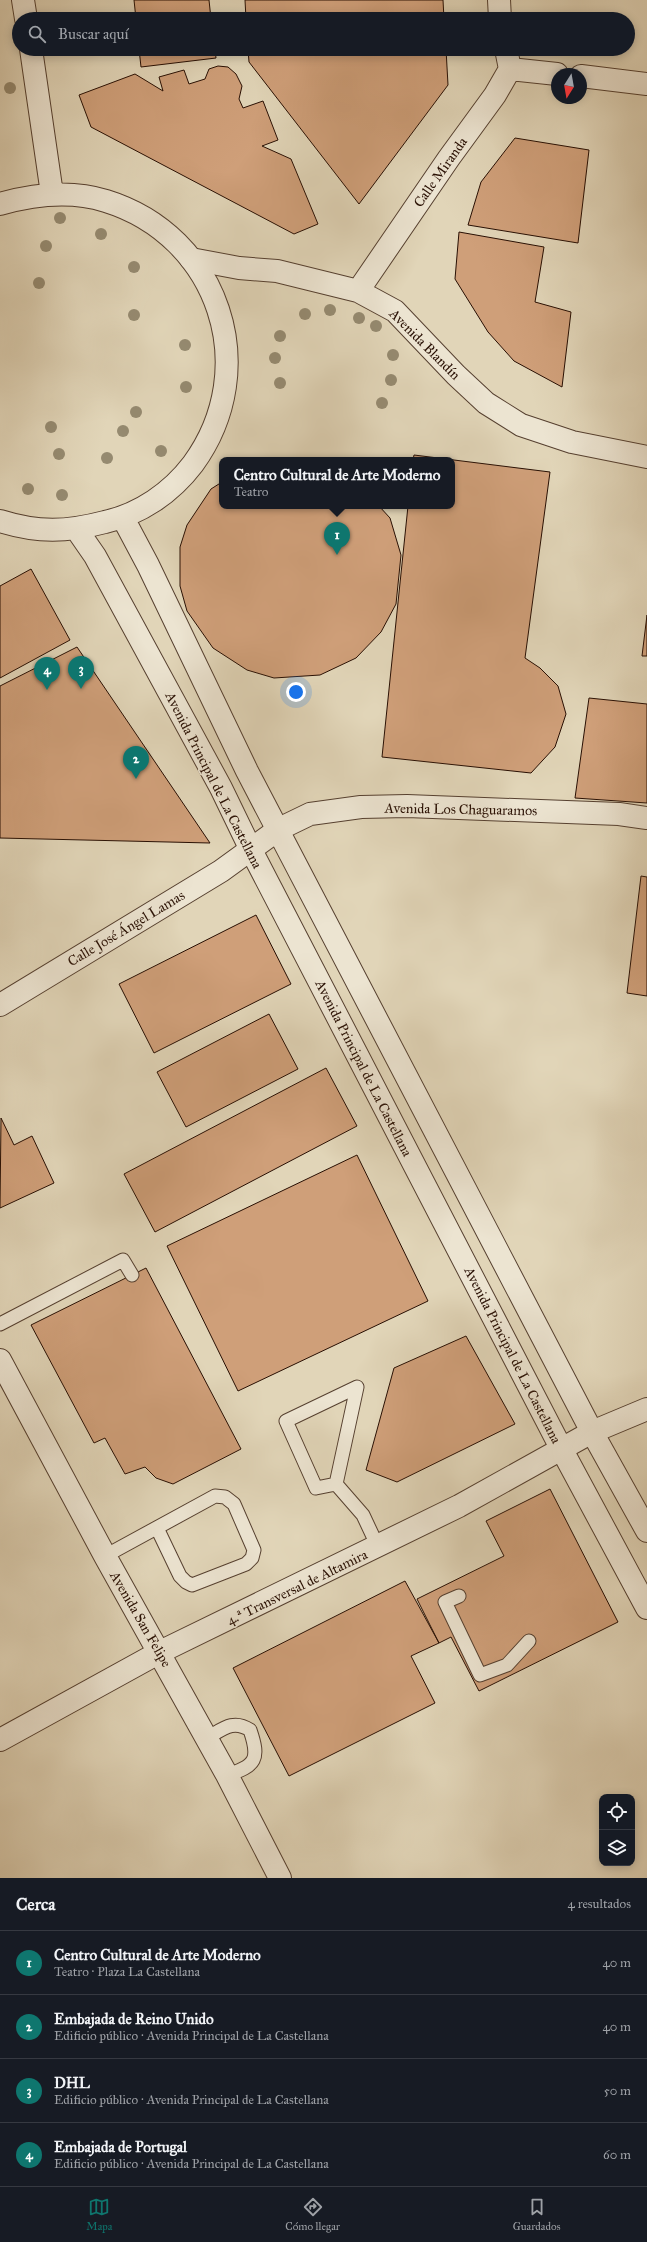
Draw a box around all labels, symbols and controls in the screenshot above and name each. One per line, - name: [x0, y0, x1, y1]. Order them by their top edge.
- search box: [12, 12, 635, 56]
- icon: search: [26, 23, 48, 45]
- text: Buscar aquí: [58, 25, 129, 43]
- north arrow: [551, 68, 587, 104]
- street label: Calle Miranda: [410, 134, 471, 211]
- street label: Avenida Blandín: [385, 305, 464, 384]
- popup: [219, 457, 455, 509]
- text: Centro Cultural de Arte Moderno: [234, 466, 440, 484]
- text: Teatro: [234, 484, 268, 500]
- pin: 1: [324, 522, 350, 555]
- pin: 3: [68, 656, 94, 689]
- pin: 4: [34, 657, 60, 690]
- your location: [286, 682, 306, 702]
- street label: Avenida Principal de La Castellana: [161, 688, 266, 872]
- pin: 2: [123, 746, 149, 779]
- street label: Avenida Los Chaguaramos: [384, 800, 537, 819]
- street label: Calle José Ángel Lamas: [64, 885, 188, 971]
- street label: Avenida Principal de La Castellana: [311, 976, 416, 1160]
- street label: Avenida Principal de La Castellana: [460, 1263, 565, 1447]
- street label: 4.ª Transversal de Altamira: [224, 1546, 370, 1629]
- street label: Avenida San Felipe: [106, 1567, 175, 1671]
- map controls: [599, 1794, 635, 1866]
- button: locate: [599, 1794, 635, 1830]
- button: layers: [599, 1830, 635, 1866]
- text: Cerca: [16, 1894, 55, 1915]
- text: 4 resultados: [568, 1896, 631, 1912]
- text: Centro Cultural de Arte Moderno: [54, 1946, 261, 1964]
- text: 1: [26, 1955, 32, 1971]
- text: 40 m: [602, 1955, 631, 1971]
- text: Teatro · Plaza La Castellana: [54, 1964, 200, 1980]
- text: Embajada de Reino Unido: [54, 2010, 214, 2028]
- text: 2: [26, 2019, 32, 2035]
- text: 40 m: [602, 2019, 631, 2035]
- text: Edificio público · Avenida Principal de La Castellana: [54, 2028, 329, 2044]
- text: DHL: [54, 2074, 90, 2092]
- text: 3: [26, 2083, 32, 2099]
- text: 50 m: [604, 2083, 631, 2099]
- text: Edificio público · Avenida Principal de La Castellana: [54, 2092, 329, 2108]
- text: Embajada de Portugal: [54, 2138, 187, 2156]
- text: 4: [25, 2147, 33, 2163]
- text: 60 m: [603, 2147, 631, 2163]
- text: Edificio público · Avenida Principal de La Castellana: [54, 2156, 329, 2172]
- tab: Mapa: [86, 2196, 113, 2233]
- tab: Cómo llegar: [285, 2196, 340, 2233]
- tab: Guardados: [513, 2196, 561, 2233]

